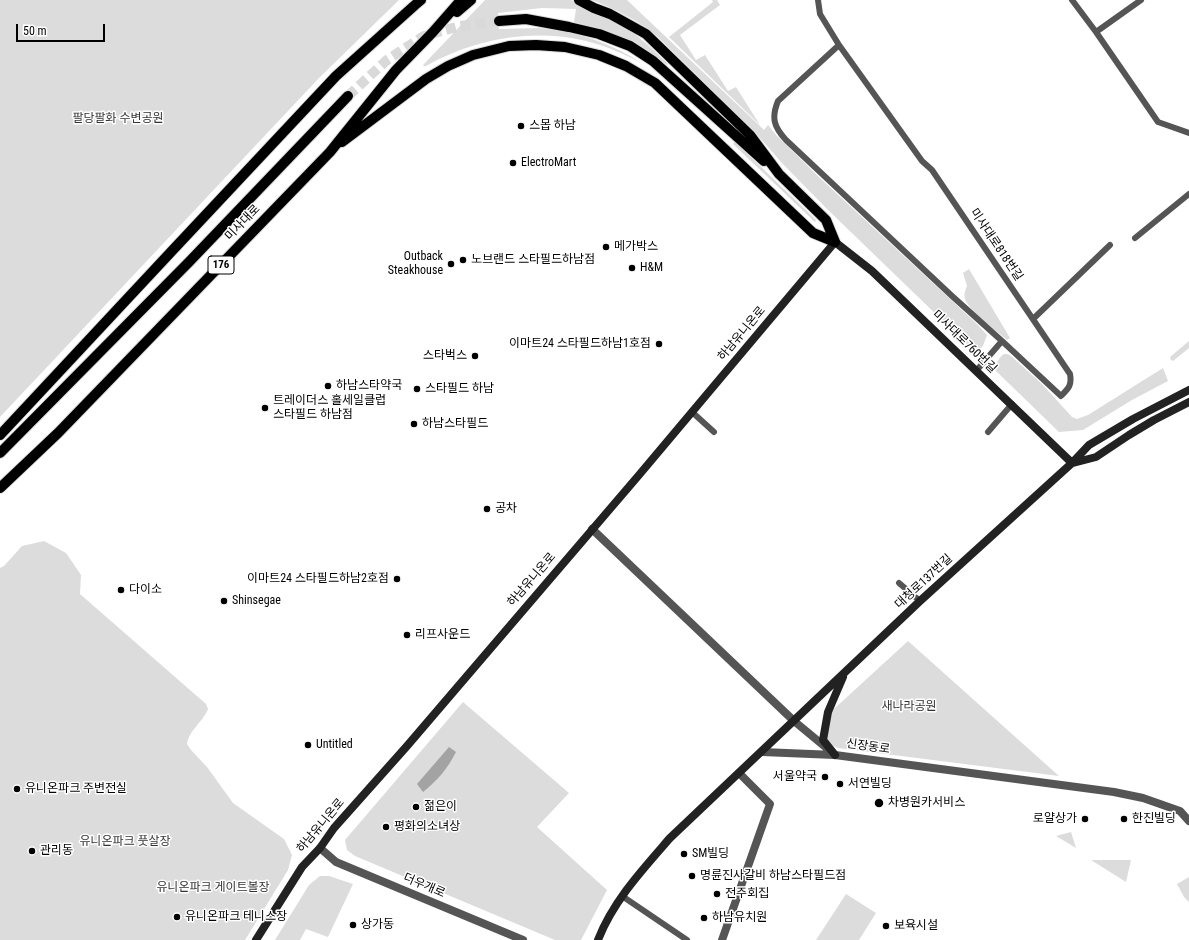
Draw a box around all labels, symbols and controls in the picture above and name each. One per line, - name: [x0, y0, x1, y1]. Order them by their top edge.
- scale bar: [18, 16, 107, 42]
- text: 50 m: [23, 24, 47, 38]
- park label: 팔당팔화 수변공원: [72, 112, 164, 126]
- place label: 스몹 하남: [529, 119, 576, 133]
- marker: 스몹 하남: [516, 121, 526, 131]
- place label: ElectroMart: [521, 156, 576, 170]
- marker: ElectroMart: [508, 158, 518, 168]
- street label: 미사대로: [222, 202, 264, 244]
- street label: 미사대로818번길: [967, 206, 1025, 284]
- place label: 메가박스: [614, 240, 658, 254]
- marker: 메가박스: [601, 242, 611, 252]
- place label: Outback Steakhouse: [388, 250, 443, 278]
- place label: 노브랜드 스타필드하남점: [471, 253, 595, 267]
- marker: 노브랜드 스타필드하남점: [458, 255, 468, 265]
- road number: 176: [208, 256, 234, 274]
- marker: Outback Steakhouse: [446, 259, 456, 269]
- place label: H&M: [640, 261, 663, 275]
- marker: H&M: [627, 263, 637, 273]
- street label: 하남유니온로: [715, 304, 769, 364]
- street label: 미사대로760번길: [929, 308, 999, 376]
- place label: 이마트24 스타필드하남1호점: [509, 337, 651, 351]
- marker: 이마트24 스타필드하남1호점: [654, 339, 664, 349]
- place label: 스타벅스: [423, 349, 467, 363]
- marker: 스타벅스: [470, 351, 480, 361]
- place label: 하남스타약국: [336, 379, 402, 393]
- marker: 하남스타약국: [323, 381, 333, 391]
- place label: 스타필드 하남: [425, 382, 494, 396]
- marker: 스타필드 하남: [412, 384, 422, 394]
- place label: 트레이더스 홀세일클럽 스타필드 하남점: [273, 394, 386, 422]
- marker: 트레이더스 홀세일클럽 스타필드 하남점: [260, 403, 270, 413]
- place label: 하남스타필드: [422, 417, 488, 431]
- marker: 하남스타필드: [409, 419, 419, 429]
- place label: 공차: [495, 502, 517, 516]
- marker: 공차: [482, 504, 492, 514]
- street label: 하남유니온로: [505, 550, 559, 610]
- street label: 대청로137번길: [892, 552, 956, 612]
- place label: 이마트24 스타필드하남2호점: [247, 572, 389, 586]
- marker: 이마트24 스타필드하남2호점: [392, 574, 402, 584]
- place label: 다이소: [129, 583, 162, 597]
- marker: 다이소: [116, 585, 126, 595]
- place label: Shinsegae: [232, 594, 281, 608]
- marker: Shinsegae: [219, 596, 229, 606]
- place label: 리프사운드: [415, 628, 470, 642]
- marker: 리프사운드: [402, 630, 412, 640]
- park label: 새나라공원: [881, 700, 937, 714]
- street label: 신장동로: [845, 737, 891, 757]
- place label: Untitled: [316, 738, 353, 752]
- marker: Untitled: [303, 740, 313, 750]
- place label: 서울약국: [773, 770, 817, 784]
- marker: 서울약국: [820, 772, 830, 782]
- place label: 서연빌딩: [848, 777, 892, 791]
- marker: 서연빌딩: [835, 779, 845, 789]
- place label: 유니온파크 주변전실: [25, 782, 127, 796]
- marker: 유니온파크 주변전실: [12, 784, 22, 794]
- street label: 하남유니온로: [294, 796, 348, 856]
- place label: 차병원카서비스: [888, 796, 965, 810]
- marker: 차병원카서비스: [873, 797, 885, 809]
- place label: 젊은이: [424, 800, 457, 814]
- marker: 젊은이: [411, 802, 421, 812]
- place label: 로얄상가: [1033, 812, 1077, 826]
- place label: 한진빌딩: [1132, 812, 1176, 826]
- marker: 로얄상가: [1080, 814, 1090, 824]
- marker: 한진빌딩: [1119, 814, 1129, 824]
- place label: 평화의소녀상: [394, 820, 460, 834]
- marker: 평화의소녀상: [381, 822, 391, 832]
- park label: 유니온파크 풋살장: [79, 835, 171, 849]
- place label: 관리동: [40, 844, 73, 858]
- marker: 관리동: [27, 846, 37, 856]
- place label: SM빌딩: [692, 847, 729, 861]
- marker: SM빌딩: [679, 849, 689, 859]
- place label: 명륜진사갈비 하남스타필드점: [700, 869, 846, 883]
- street label: 더우개로: [401, 871, 447, 901]
- marker: 명륜진사갈비 하남스타필드점: [687, 871, 697, 881]
- park label: 유니온파크 게이트볼장: [156, 881, 270, 895]
- place label: 전주회집: [725, 887, 769, 901]
- marker: 전주회집: [712, 889, 722, 899]
- place label: 유니온파크 테니스장: [185, 910, 287, 924]
- place label: 하남유치원: [712, 911, 767, 925]
- marker: 유니온파크 테니스장: [172, 912, 182, 922]
- marker: 하남유치원: [699, 913, 709, 923]
- place label: 상가동: [361, 918, 394, 932]
- place label: 보육시설: [894, 919, 938, 933]
- marker: 상가동: [348, 920, 358, 930]
- marker: 보육시설: [881, 921, 891, 931]

